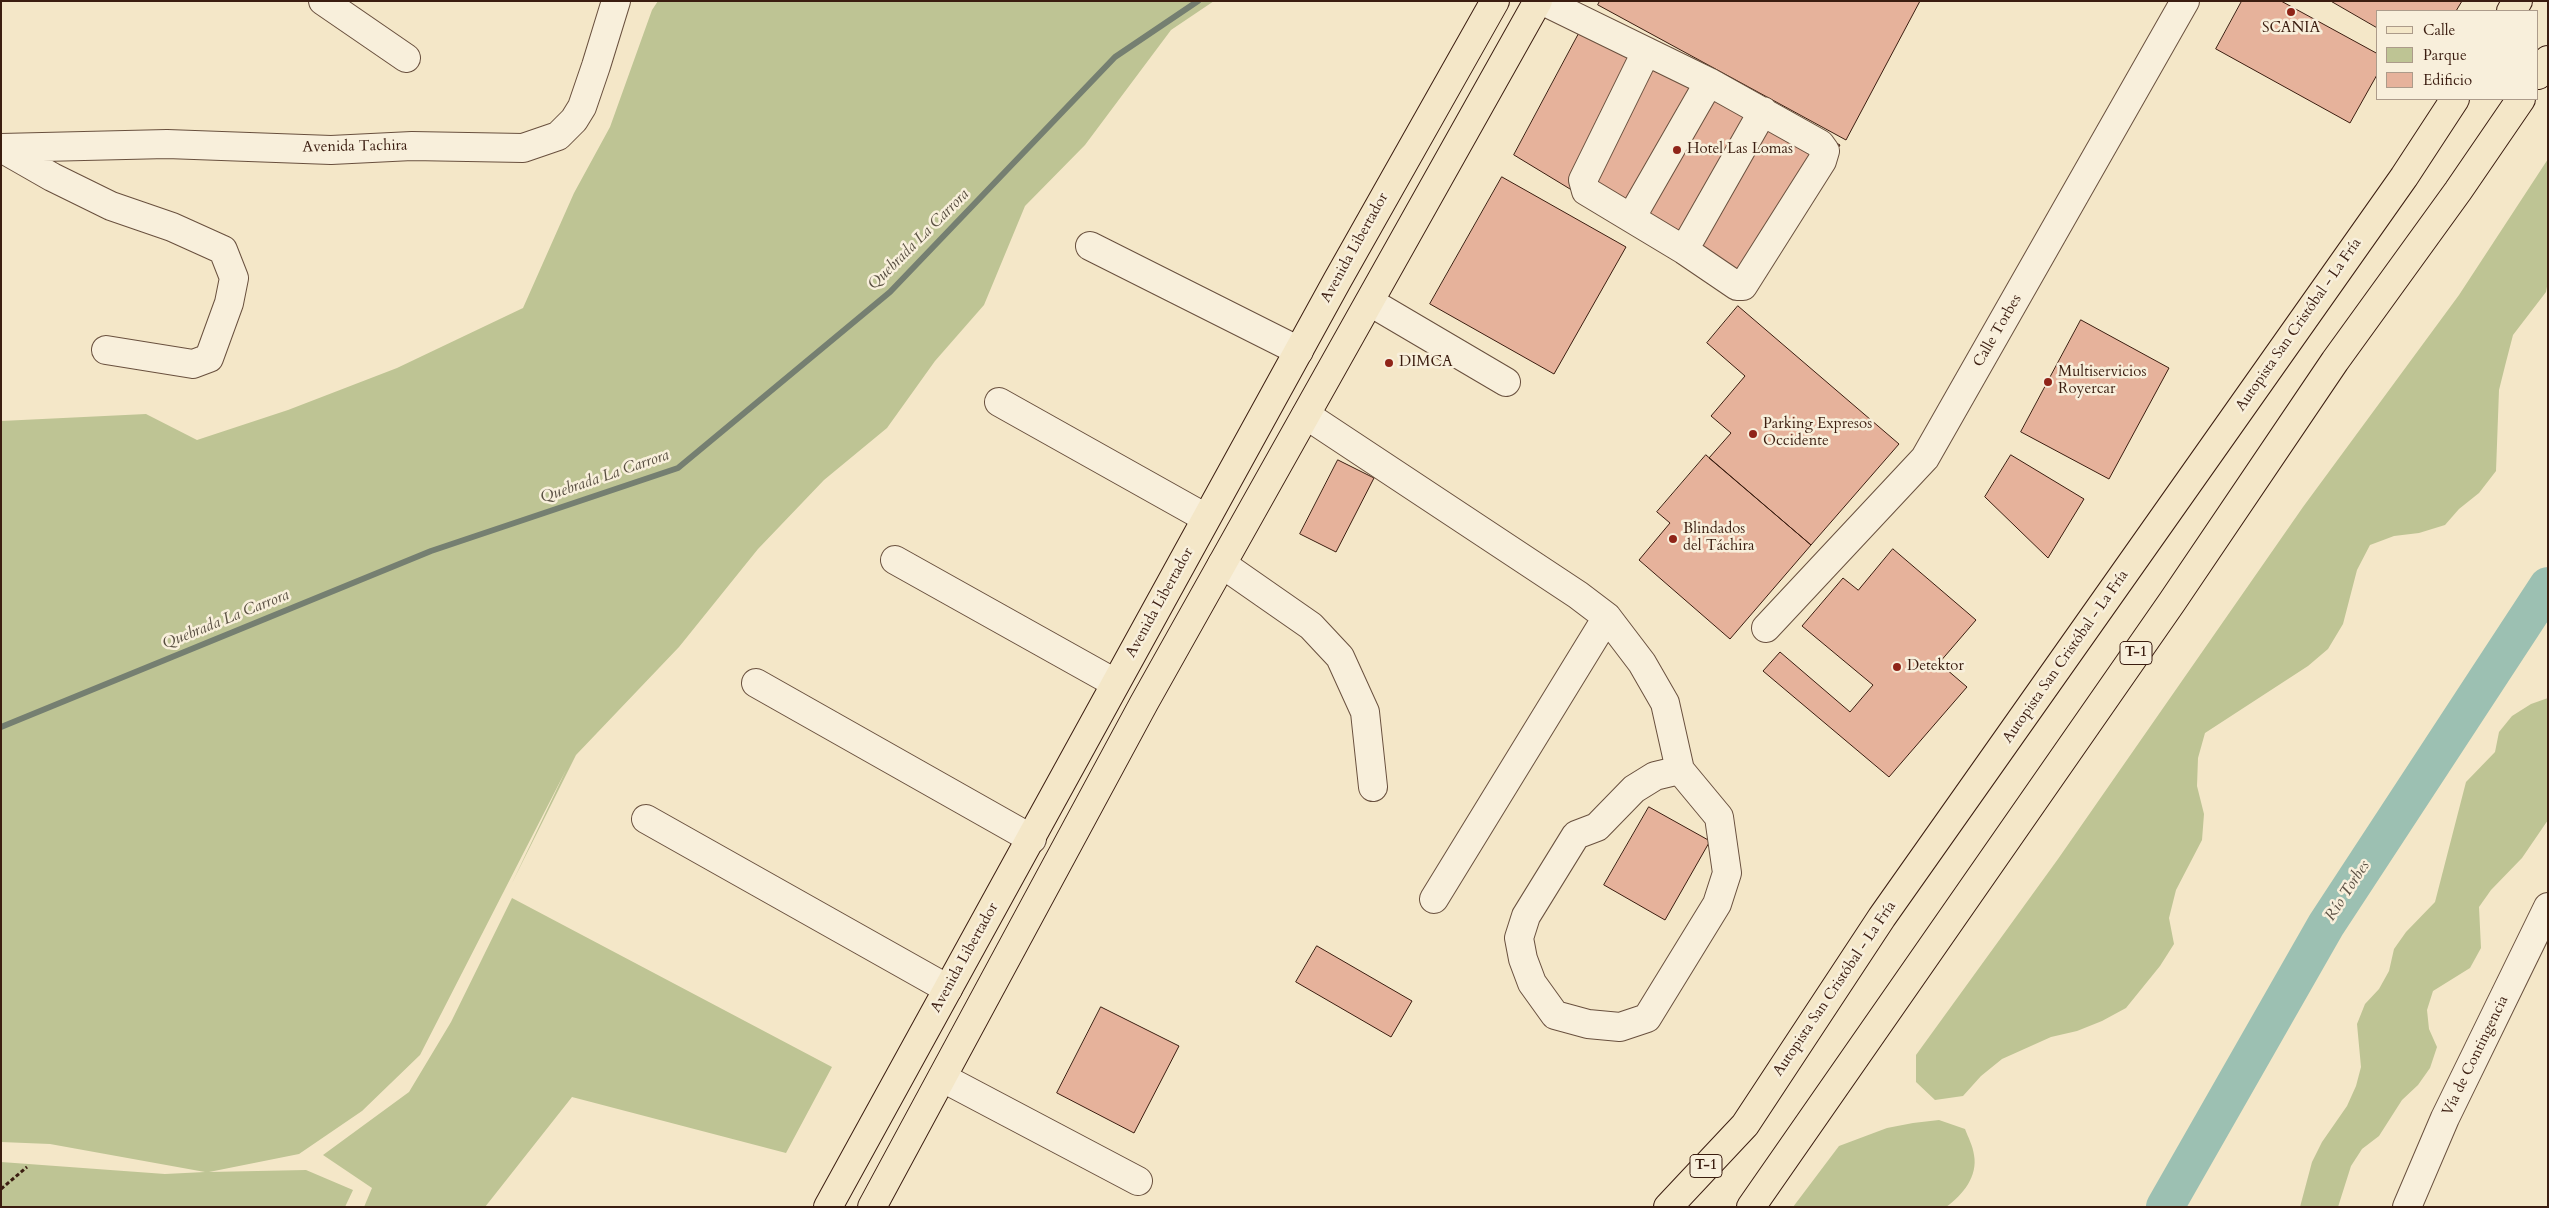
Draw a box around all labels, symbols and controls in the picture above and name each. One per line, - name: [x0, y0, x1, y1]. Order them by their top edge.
- marker: SCANIA: [2285, 6, 2297, 18]
- legend: [2376, 10, 2539, 100]
- place label: SCANIA: [2262, 20, 2320, 38]
- text: Calle: [2423, 20, 2455, 40]
- text: Parque: [2423, 45, 2467, 65]
- text: Edificio: [2423, 70, 2472, 90]
- street label: Avenida Tachira: [302, 137, 408, 157]
- place label: Hotel Las Lomas: [1687, 141, 1793, 159]
- marker: Hotel Las Lomas: [1671, 144, 1683, 156]
- water label: Quebrada La Carrora: [865, 186, 973, 294]
- street label: Avenida Libertador: [1317, 190, 1393, 306]
- street label: Autopista San Cristóbal - La Fría: [2232, 235, 2366, 415]
- street label: Calle Torbes: [1970, 291, 2026, 371]
- place label: DIMCA: [1399, 354, 1453, 372]
- marker: DIMCA: [1383, 357, 1395, 369]
- place label: Multiservicios Royercar: [2058, 364, 2146, 399]
- marker: Multiservicios Royercar: [2042, 376, 2054, 388]
- place label: Parking Expresos Occidente: [1763, 416, 1872, 451]
- marker: Parking Expresos Occidente: [1747, 428, 1759, 440]
- water label: Quebrada La Carrora: [538, 446, 672, 508]
- place label: Blindados del Táchira: [1683, 521, 1754, 556]
- marker: Blindados del Táchira: [1667, 533, 1679, 545]
- street label: Avenida Libertador: [1122, 545, 1198, 661]
- street label: Autopista San Cristóbal - La Fría: [1999, 567, 2133, 747]
- water label: Quebrada La Carrora: [160, 586, 292, 654]
- road number: T-1: [2120, 641, 2152, 664]
- place label: Detektor: [1907, 658, 1964, 676]
- marker: Detektor: [1891, 661, 1903, 673]
- water label: Río Torbes: [2321, 857, 2375, 925]
- street label: Autopista San Cristóbal - La Fría: [1770, 898, 1900, 1080]
- street label: Avenida Libertador: [927, 900, 1003, 1016]
- street label: Vía de Contingencia: [2439, 993, 2513, 1119]
- road number: T-1: [1690, 1154, 1722, 1178]

